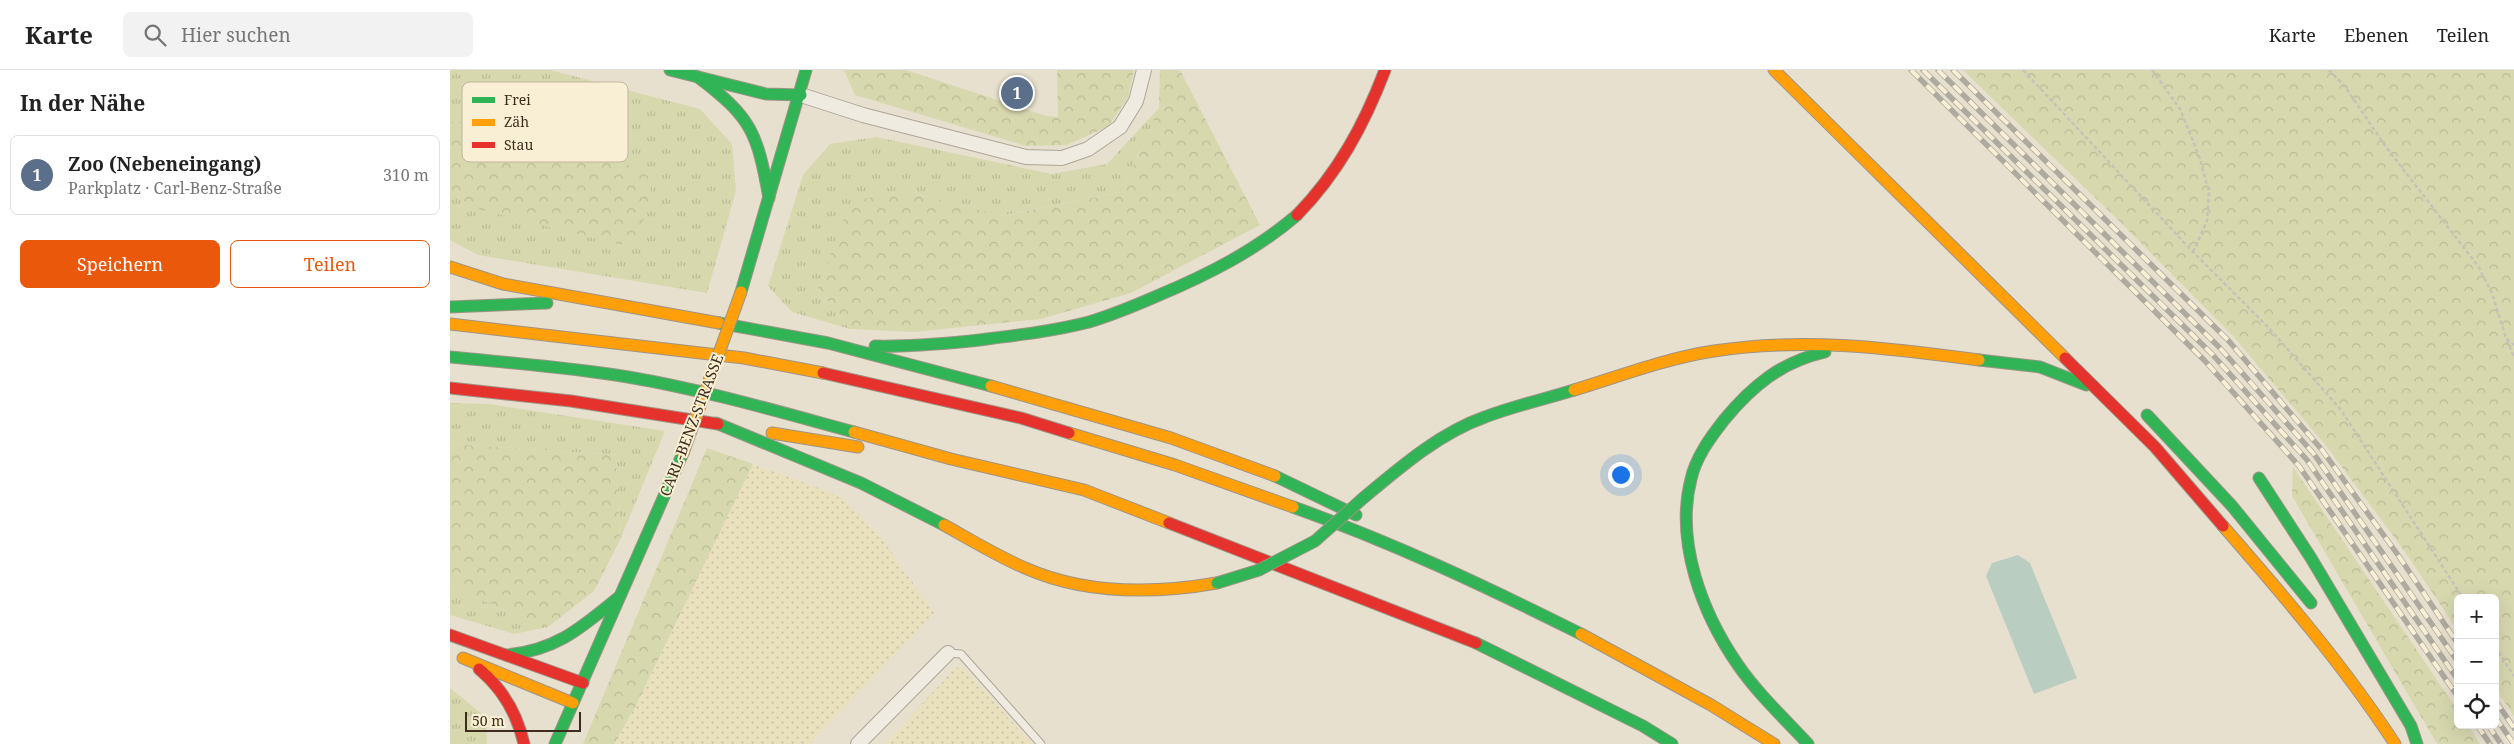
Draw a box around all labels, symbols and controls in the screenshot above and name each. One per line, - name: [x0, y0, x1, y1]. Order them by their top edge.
- search box: [123, 12, 473, 57]
- text: Karte: [25, 18, 93, 51]
- icon: search: [141, 21, 169, 49]
- text: Hier suchen: [181, 22, 291, 48]
- text: Karte: [2269, 23, 2316, 47]
- text: Ebenen: [2344, 23, 2409, 47]
- text: Teilen: [2437, 23, 2489, 47]
- pin: 1: [1001, 74, 1033, 112]
- legend: [462, 82, 628, 162]
- text: In der Nähe: [20, 89, 145, 117]
- text: Frei: [504, 90, 531, 109]
- text: Zäh: [504, 112, 529, 131]
- text: Stau: [504, 135, 533, 154]
- text: Zoo (Nebeneingang): [68, 151, 261, 177]
- text: 1: [32, 164, 42, 186]
- text: 310 m: [383, 164, 429, 186]
- text: Parkplatz · Carl-Benz-Straße: [68, 177, 282, 199]
- button: Speichern: [20, 240, 220, 288]
- button: Teilen: [230, 240, 430, 288]
- street label: CARL-BENZ-STRASSE: [655, 351, 727, 499]
- your location: [1608, 462, 1634, 488]
- map controls: [2454, 594, 2499, 729]
- button: +: [2454, 594, 2499, 639]
- button: −: [2454, 639, 2499, 684]
- button: locate: [2454, 684, 2499, 729]
- scale bar: [465, 709, 581, 732]
- text: 50 m: [472, 711, 505, 730]

